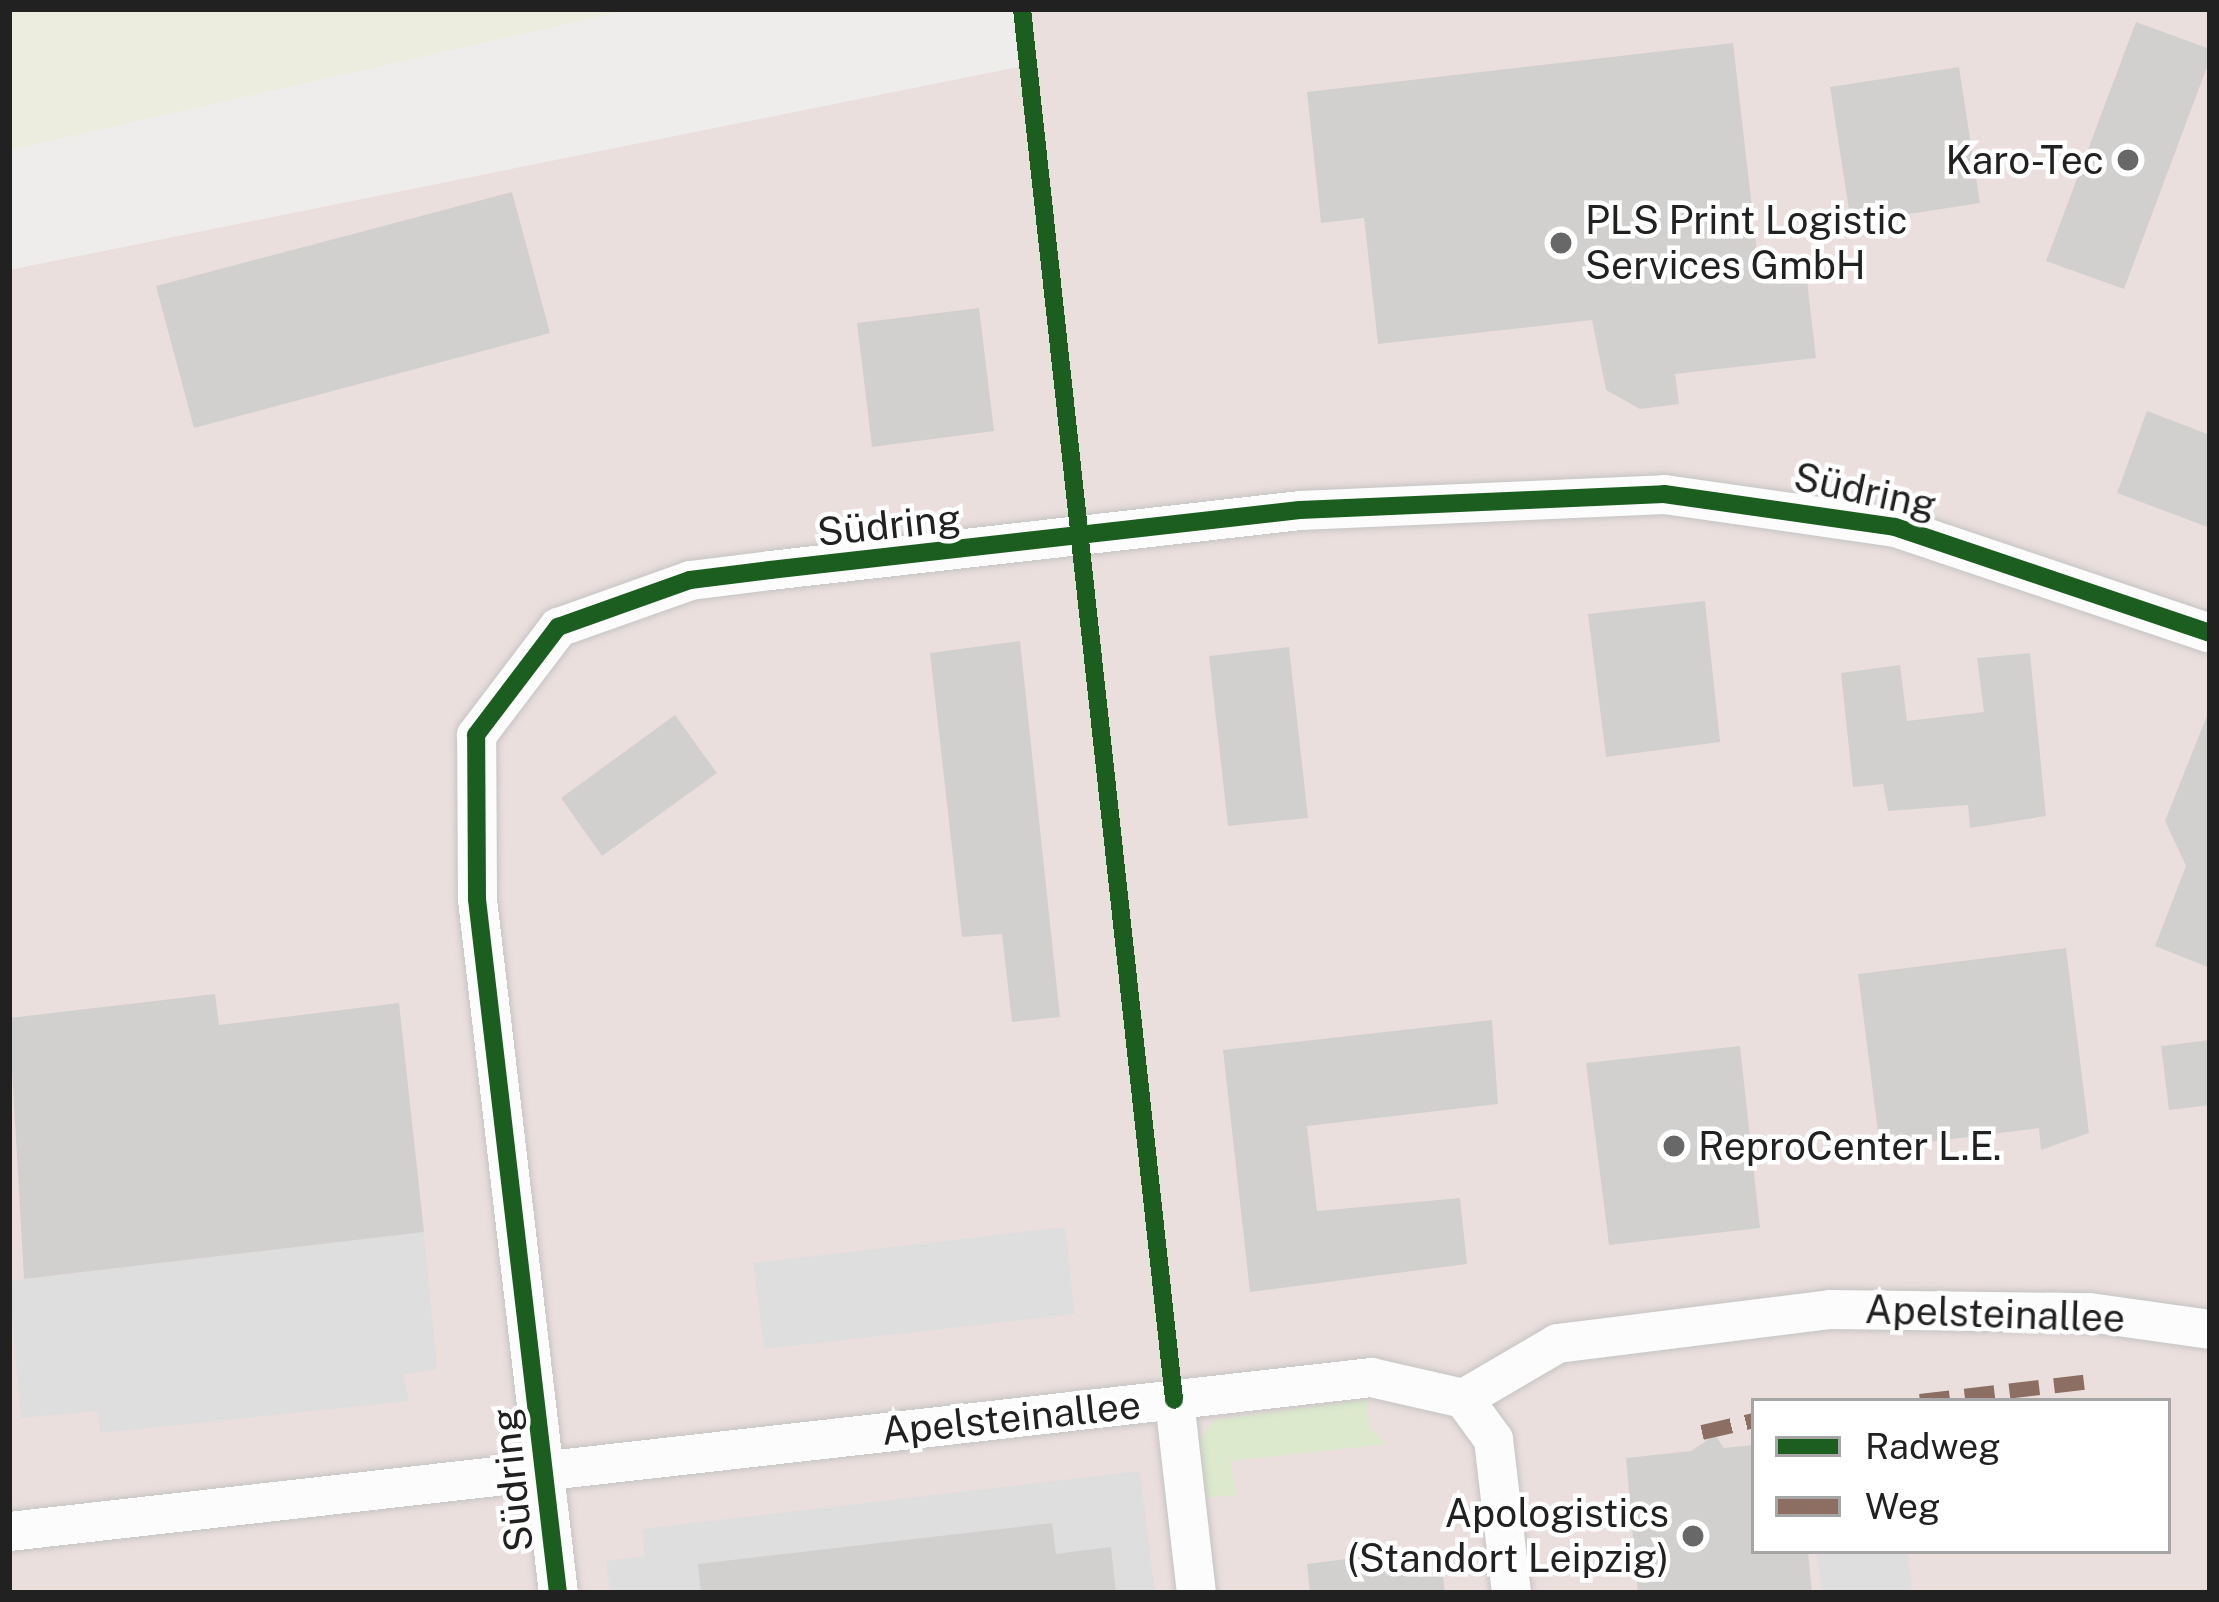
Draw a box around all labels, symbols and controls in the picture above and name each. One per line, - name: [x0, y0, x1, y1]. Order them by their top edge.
- place label: Karo-Tec: [1945, 137, 2104, 183]
- marker: Karo-Tec: [2115, 147, 2141, 173]
- place label: PLS Print Logistic Services GmbH: [1585, 198, 1908, 289]
- marker: PLS Print Logistic Services GmbH: [1548, 230, 1574, 256]
- street label: Südring: [1790, 453, 1940, 529]
- street label: Südring: [815, 494, 963, 556]
- place label: ReproCenter L.E.: [1698, 1123, 2002, 1169]
- marker: ReproCenter L.E.: [1661, 1133, 1687, 1159]
- street label: Apelsteinallee: [1864, 1286, 2126, 1342]
- street label: Apelsteinallee: [879, 1381, 1143, 1455]
- legend: [1751, 1398, 2171, 1554]
- street label: Südring: [481, 1406, 543, 1554]
- text: Radweg: [1865, 1425, 2001, 1467]
- text: Weg: [1865, 1485, 1940, 1527]
- place label: Apologistics (Standort Leipzig): [1347, 1491, 1669, 1582]
- marker: Apologistics (Standort Leipzig): [1680, 1523, 1706, 1549]

